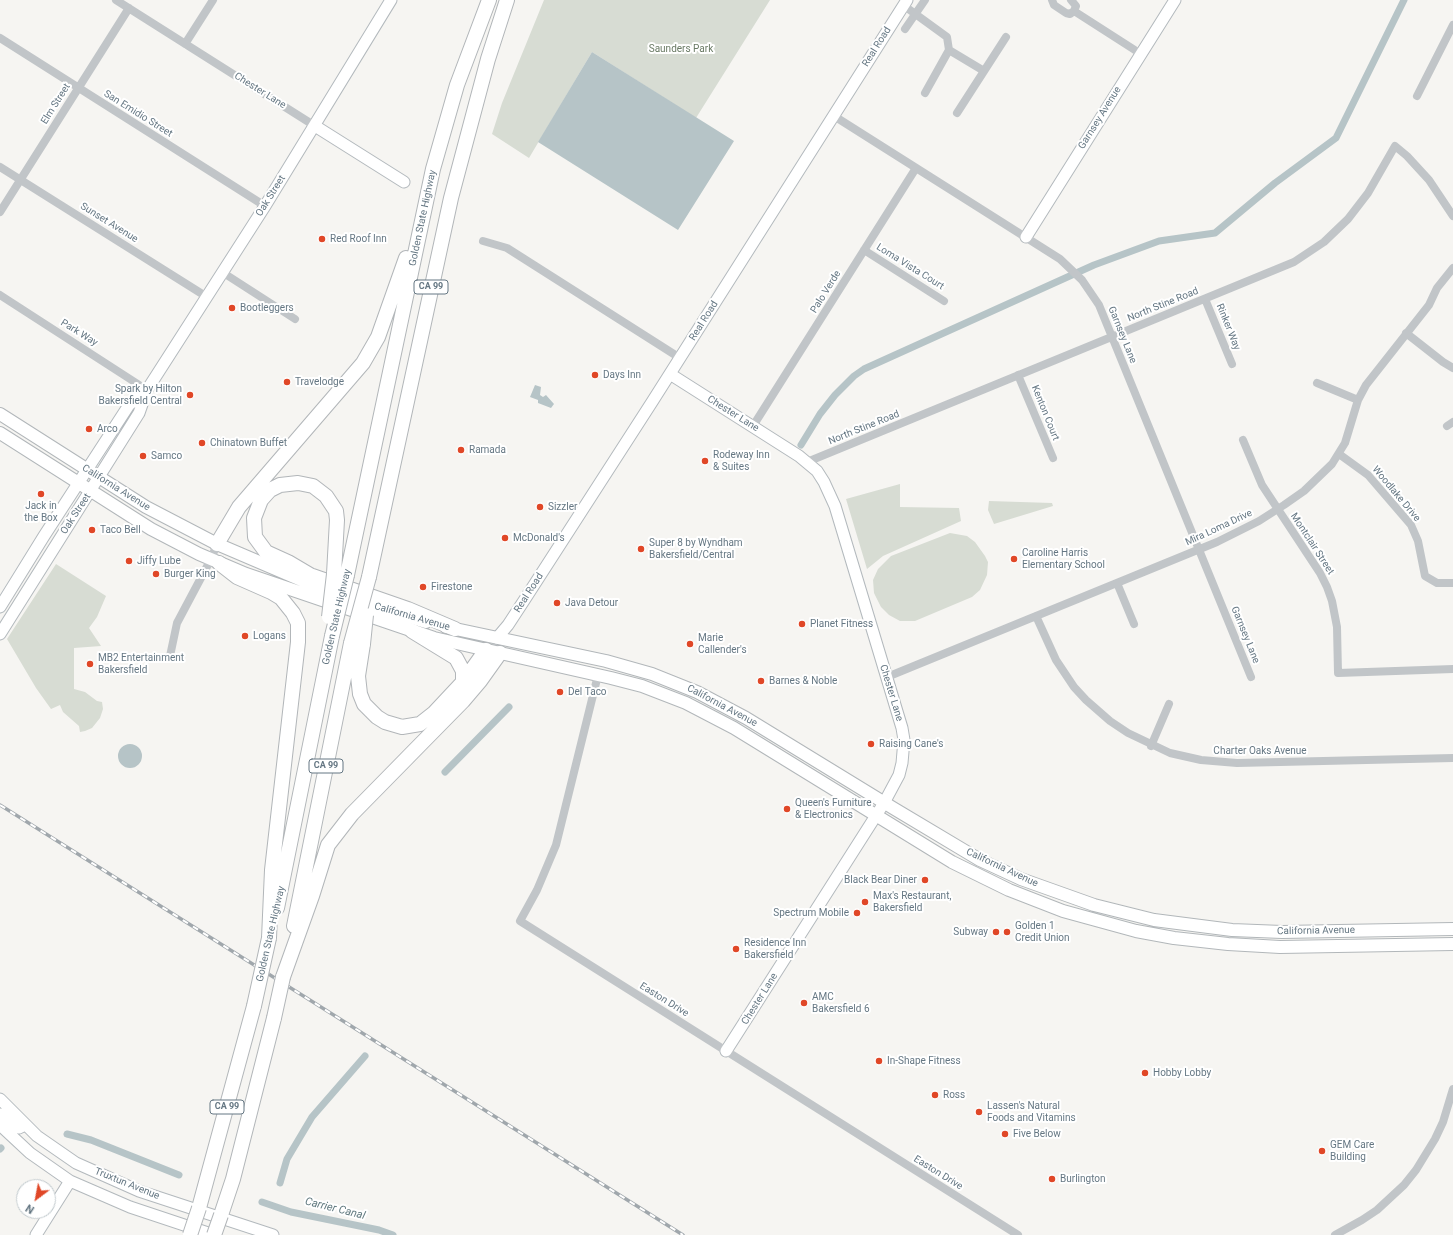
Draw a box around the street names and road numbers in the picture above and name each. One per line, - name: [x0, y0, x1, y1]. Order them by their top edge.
- street label: Real Road: [860, 25, 894, 69]
- street label: Chester Lane: [232, 70, 288, 112]
- street label: Elm Street: [39, 81, 73, 127]
- street label: Garnsey Avenue: [1076, 85, 1124, 151]
- street label: San Emidio Street: [101, 88, 175, 140]
- street label: Golden State Highway: [407, 169, 439, 267]
- street label: Oak Street: [254, 173, 288, 219]
- street label: Sunset Avenue: [78, 200, 140, 246]
- street label: Loma Vista Court: [874, 241, 946, 293]
- street label: Palo Verde: [808, 268, 844, 316]
- road number: CA 99: [414, 280, 448, 294]
- street label: North Stine Road: [1126, 285, 1200, 325]
- street label: Real Road: [687, 299, 721, 343]
- street label: Rinker Way: [1213, 302, 1243, 352]
- street label: Garnsey Lane: [1105, 305, 1139, 365]
- street label: Park Way: [58, 317, 100, 349]
- street label: Kenton Court: [1028, 384, 1062, 442]
- street label: Chester Lane: [705, 393, 761, 435]
- street label: North Stine Road: [827, 408, 901, 448]
- street label: California Avenue: [80, 462, 152, 514]
- street label: Woodlake Drive: [1369, 464, 1423, 524]
- street label: Oak Street: [58, 491, 94, 537]
- street label: Mira Loma Drive: [1184, 507, 1254, 549]
- street label: Montclair Street: [1288, 511, 1336, 577]
- street label: Golden State Highway: [320, 568, 354, 666]
- street label: Real Road: [512, 571, 546, 615]
- street label: California Avenue: [373, 600, 451, 634]
- street label: Garnsey Lane: [1228, 605, 1262, 665]
- street label: Chester Lane: [877, 663, 905, 723]
- street label: California Avenue: [685, 682, 759, 730]
- street label: Charter Oaks Avenue: [1213, 745, 1307, 757]
- road number: CA 99: [309, 759, 343, 773]
- street label: California Avenue: [964, 846, 1040, 890]
- street label: Golden State Highway: [254, 885, 288, 983]
- street label: California Avenue: [1277, 924, 1355, 938]
- street label: Chester Lane: [739, 971, 781, 1027]
- street label: Easton Drive: [637, 980, 691, 1020]
- road number: CA 99: [210, 1100, 244, 1114]
- street label: Easton Drive: [911, 1153, 965, 1193]
- street label: Truxtun Avenue: [93, 1166, 161, 1202]

